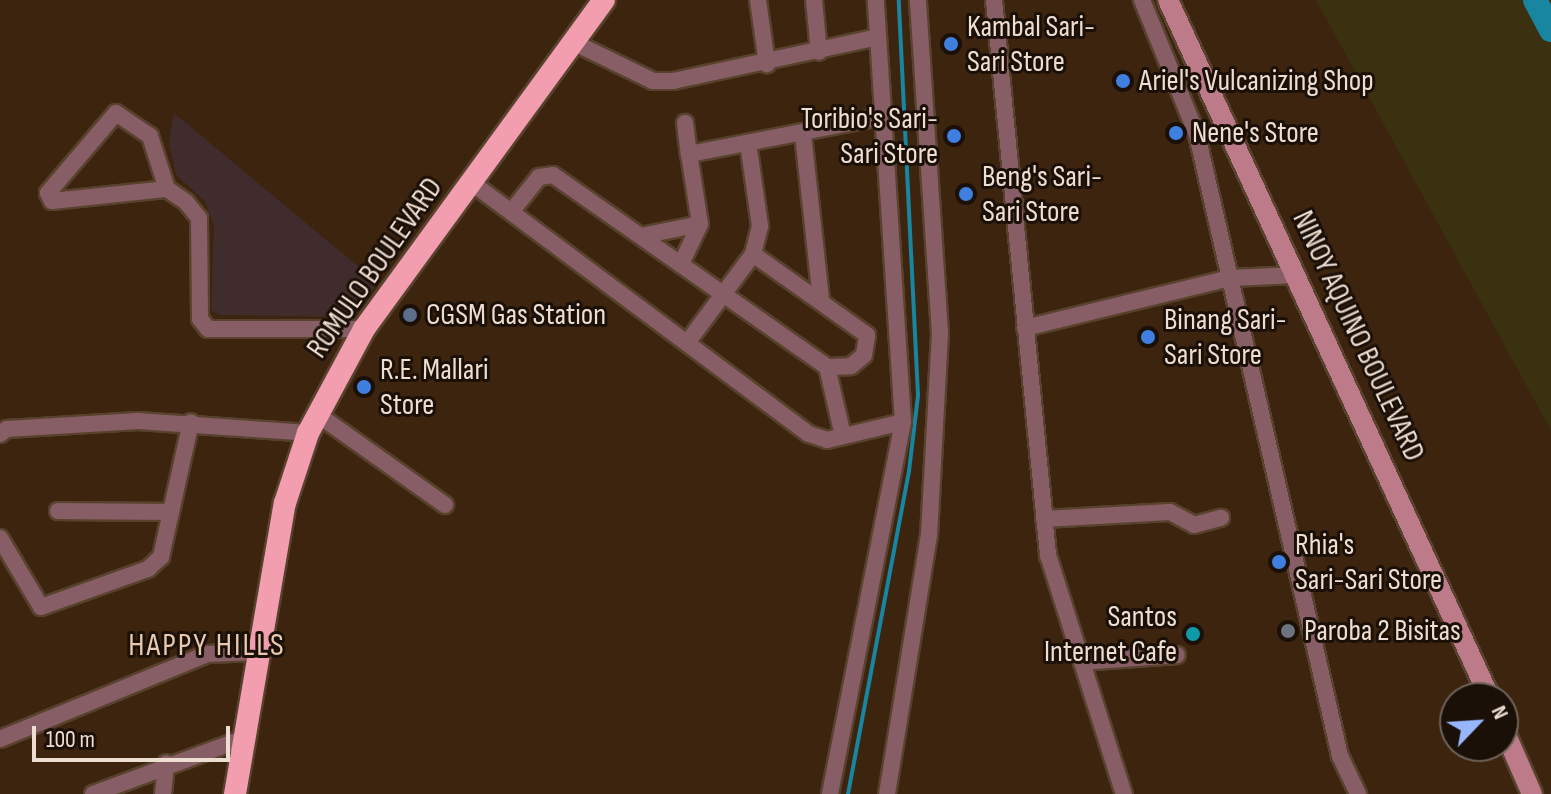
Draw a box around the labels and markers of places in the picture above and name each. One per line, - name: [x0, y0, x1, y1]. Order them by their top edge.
- place label: Kambal Sari- Sari Store: [967, 9, 1095, 80]
- marker: Kambal Sari- Sari Store: [942, 35, 960, 53]
- place label: Ariel's Vulcanizing Shop: [1139, 63, 1374, 99]
- marker: Ariel's Vulcanizing Shop: [1114, 72, 1132, 90]
- place label: Toribio's Sari- Sari Store: [801, 101, 938, 172]
- place label: Nene's Store: [1192, 115, 1319, 151]
- marker: Nene's Store: [1167, 124, 1185, 142]
- marker: Toribio's Sari- Sari Store: [945, 127, 963, 145]
- place label: Beng's Sari- Sari Store: [982, 159, 1102, 230]
- marker: Beng's Sari- Sari Store: [957, 185, 975, 203]
- place label: CGSM Gas Station: [426, 297, 606, 333]
- place label: Binang Sari- Sari Store: [1164, 302, 1287, 372]
- marker: CGSM Gas Station: [401, 306, 419, 324]
- marker: Binang Sari- Sari Store: [1139, 328, 1157, 346]
- place label: R.E. Mallari Store: [380, 352, 489, 422]
- marker: R.E. Mallari Store: [355, 378, 373, 396]
- place label: Rhia's Sari-Sari Store: [1295, 527, 1442, 598]
- marker: Rhia's Sari-Sari Store: [1270, 553, 1288, 571]
- place label: Santos Internet Cafe: [1044, 599, 1177, 670]
- place label: Paroba 2 Bisitas: [1304, 613, 1461, 649]
- marker: Paroba 2 Bisitas: [1279, 622, 1297, 640]
- marker: Santos Internet Cafe: [1184, 625, 1202, 643]

